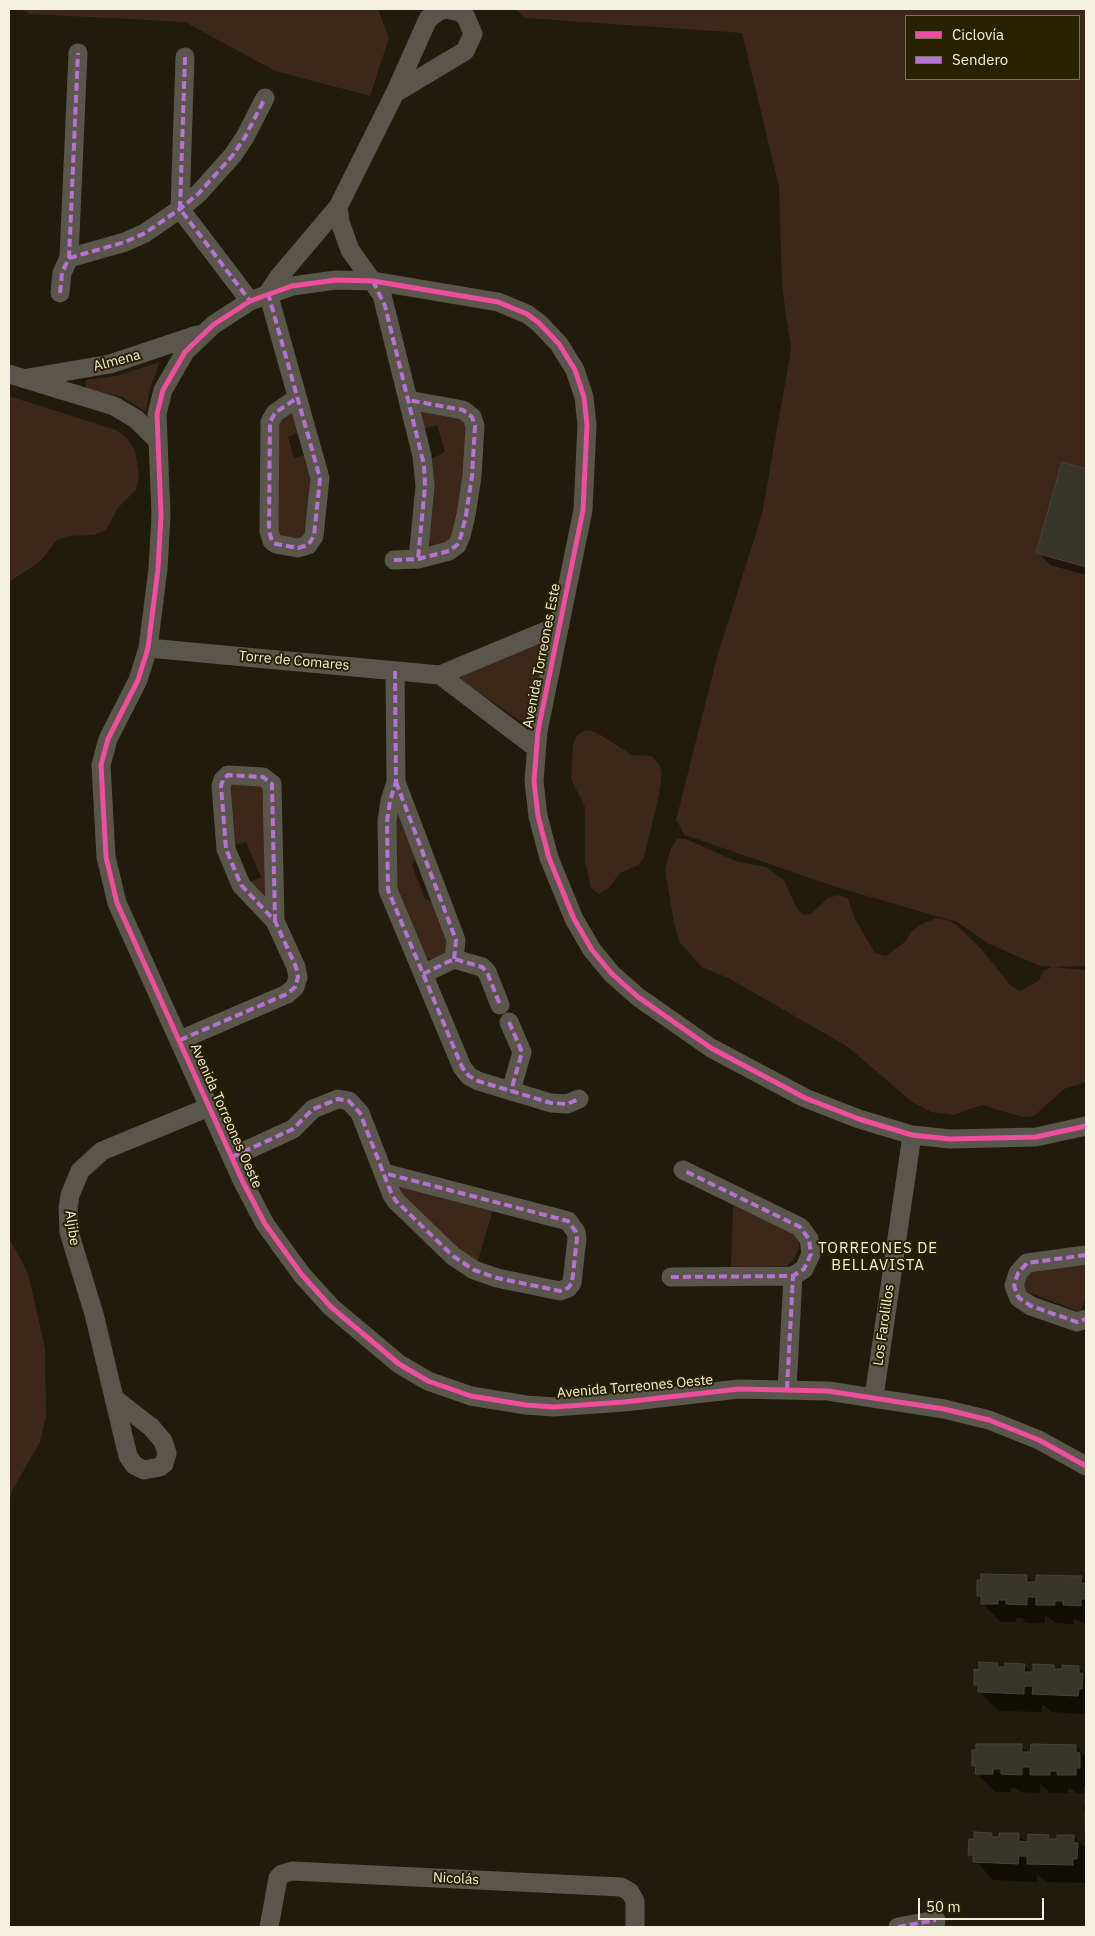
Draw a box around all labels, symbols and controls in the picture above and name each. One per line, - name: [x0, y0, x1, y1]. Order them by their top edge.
- legend: [905, 15, 1080, 80]
- text: Ciclovía: [952, 25, 1004, 44]
- text: Sendero: [952, 50, 1008, 69]
- street label: Almena: [92, 347, 142, 375]
- street label: Avenida Torreones Este: [520, 582, 564, 730]
- street label: Torre de Comares: [238, 648, 350, 674]
- street label: Avenida Torreones Oeste: [186, 1041, 266, 1191]
- street label: Aljibe: [61, 1209, 83, 1247]
- district label: TORREONES DE BELLAVISTA: [817, 1240, 939, 1275]
- street label: Los Farolillos: [870, 1283, 898, 1367]
- street label: Avenida Torreones Oeste: [556, 1372, 714, 1402]
- street label: Nicolás: [432, 1869, 480, 1889]
- scale bar: [920, 1888, 1046, 1920]
- text: 50 m: [926, 1897, 961, 1916]

